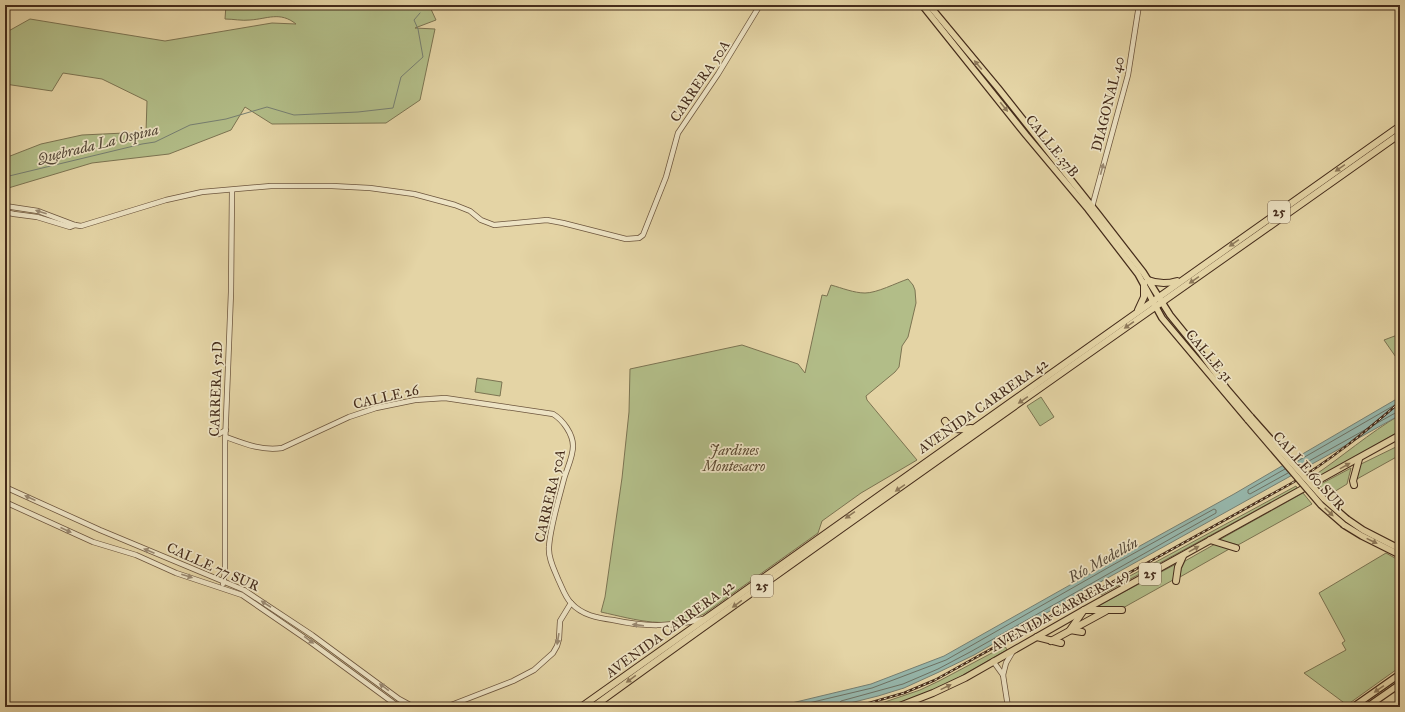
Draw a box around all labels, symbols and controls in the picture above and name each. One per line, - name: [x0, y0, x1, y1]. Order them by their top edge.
- street label: CARRERA 50A: [666, 36, 734, 125]
- street label: DIAGONAL 40: [1088, 55, 1128, 153]
- one-way arrow: [973, 60, 983, 70]
- one-way arrow: [1000, 101, 1009, 112]
- street label: CALLE 37B: [1022, 111, 1082, 181]
- water label: Quebrada La Ospina: [35, 120, 161, 169]
- one-way arrow: [1100, 163, 1106, 176]
- one-way arrow: [1335, 164, 1345, 172]
- road number: 25: [1268, 201, 1290, 223]
- one-way arrow: [34, 209, 46, 215]
- one-way arrow: [1228, 239, 1239, 247]
- one-way arrow: [1189, 276, 1199, 284]
- one-way arrow: [1124, 321, 1135, 329]
- street label: CALLE 31: [1182, 326, 1236, 386]
- street label: CARRERA 52D: [206, 341, 226, 437]
- street label: AVENIDA CARRERA 42: [914, 355, 1051, 458]
- street label: CALLE 26: [352, 381, 421, 413]
- one-way arrow: [1018, 396, 1029, 404]
- street label: CALLE 60 SUR: [1269, 428, 1350, 515]
- park label: Jardines Montesacro: [701, 442, 765, 475]
- street label: CARRERA 50A: [531, 447, 569, 544]
- one-way arrow: [1339, 463, 1351, 469]
- one-way arrow: [895, 484, 905, 492]
- one-way arrow: [24, 495, 35, 501]
- one-way arrow: [1324, 507, 1334, 517]
- one-way arrow: [845, 511, 856, 519]
- one-way arrow: [60, 527, 72, 533]
- water label: Río Medellín: [1064, 533, 1141, 587]
- one-way arrow: [1366, 538, 1377, 544]
- street label: CALLE 77 SUR: [164, 539, 263, 595]
- one-way arrow: [1189, 545, 1200, 552]
- one-way arrow: [142, 547, 154, 553]
- road number: 25: [1139, 563, 1161, 585]
- street label: AVENIDA CARRERA 49: [987, 565, 1132, 656]
- one-way arrow: [182, 573, 194, 579]
- road number: 25: [751, 575, 773, 597]
- street label: AVENIDA CARRERA 42: [602, 577, 738, 682]
- one-way arrow: [261, 600, 271, 608]
- one-way arrow: [732, 600, 742, 608]
- one-way arrow: [632, 622, 644, 628]
- one-way arrow: [555, 633, 561, 645]
- one-way arrow: [303, 636, 314, 644]
- one-way arrow: [626, 675, 637, 684]
- one-way arrow: [378, 683, 389, 691]
- one-way arrow: [941, 684, 952, 690]
- one-way arrow: [1374, 685, 1385, 693]

